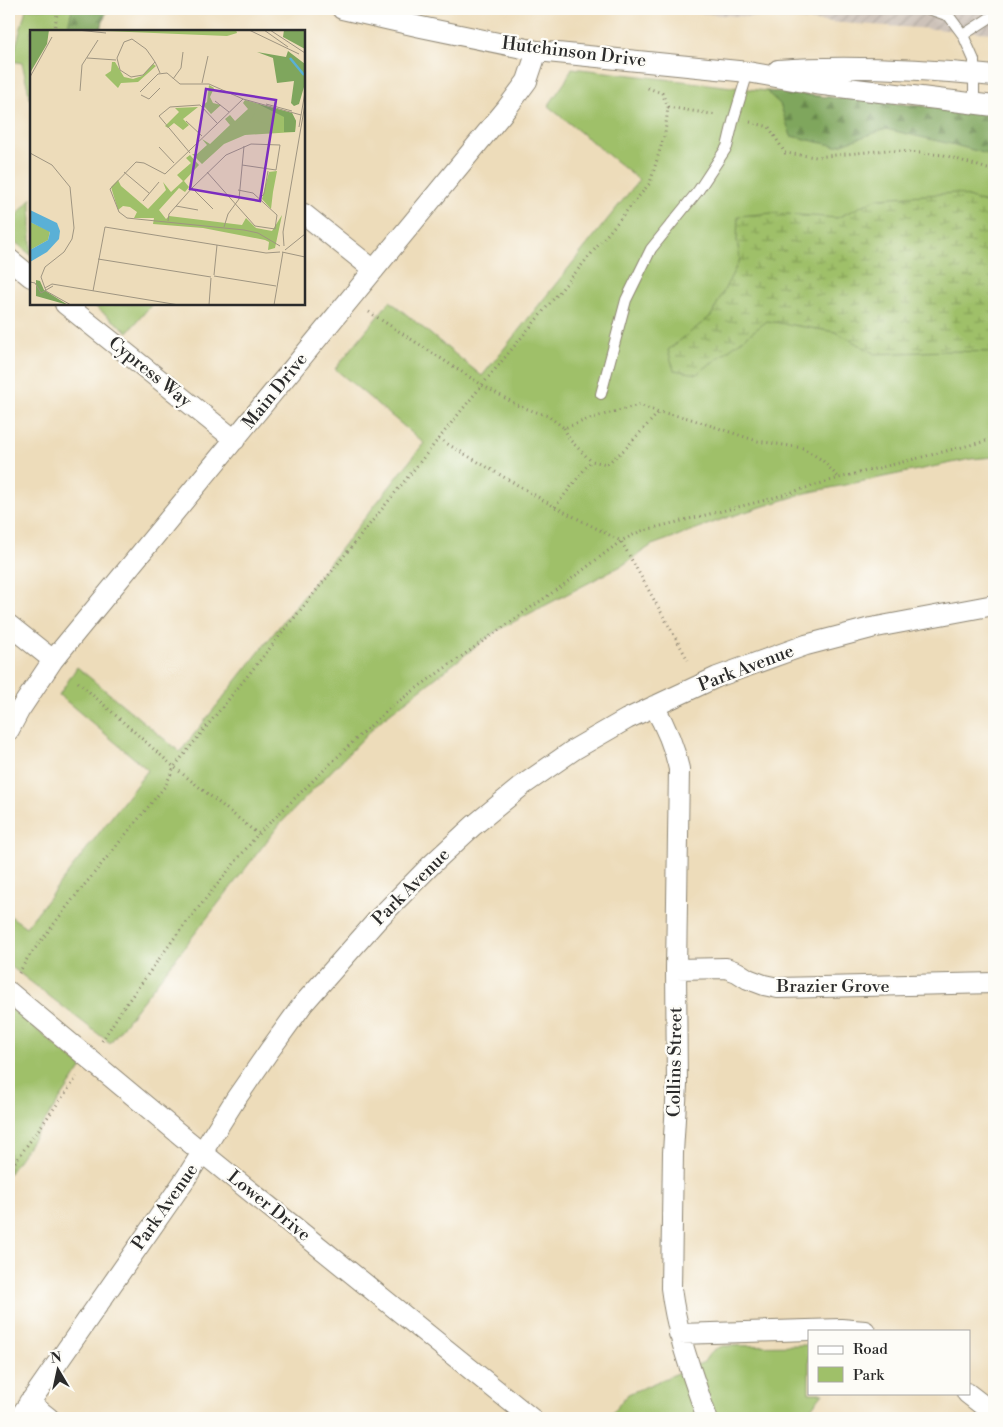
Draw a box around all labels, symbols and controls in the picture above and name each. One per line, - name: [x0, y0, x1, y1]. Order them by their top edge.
- inset map: [30, 30, 305, 305]
- street label: Hutchinson Drive: [500, 32, 648, 72]
- street label: Cypress Way: [104, 332, 196, 413]
- street label: Main Drive: [237, 348, 313, 434]
- street label: Park Avenue: [695, 639, 797, 697]
- street label: Park Avenue: [367, 843, 455, 931]
- street label: Brazier Grove: [776, 975, 889, 998]
- street label: Collins Street: [663, 1006, 687, 1117]
- street label: Park Avenue: [127, 1159, 203, 1255]
- street label: Lower Drive: [223, 1165, 315, 1247]
- legend: [808, 1330, 970, 1394]
- text: Road: [853, 1340, 888, 1359]
- north arrow: [32, 1344, 82, 1394]
- text: N: [49, 1348, 63, 1368]
- text: Park: [853, 1366, 885, 1385]

